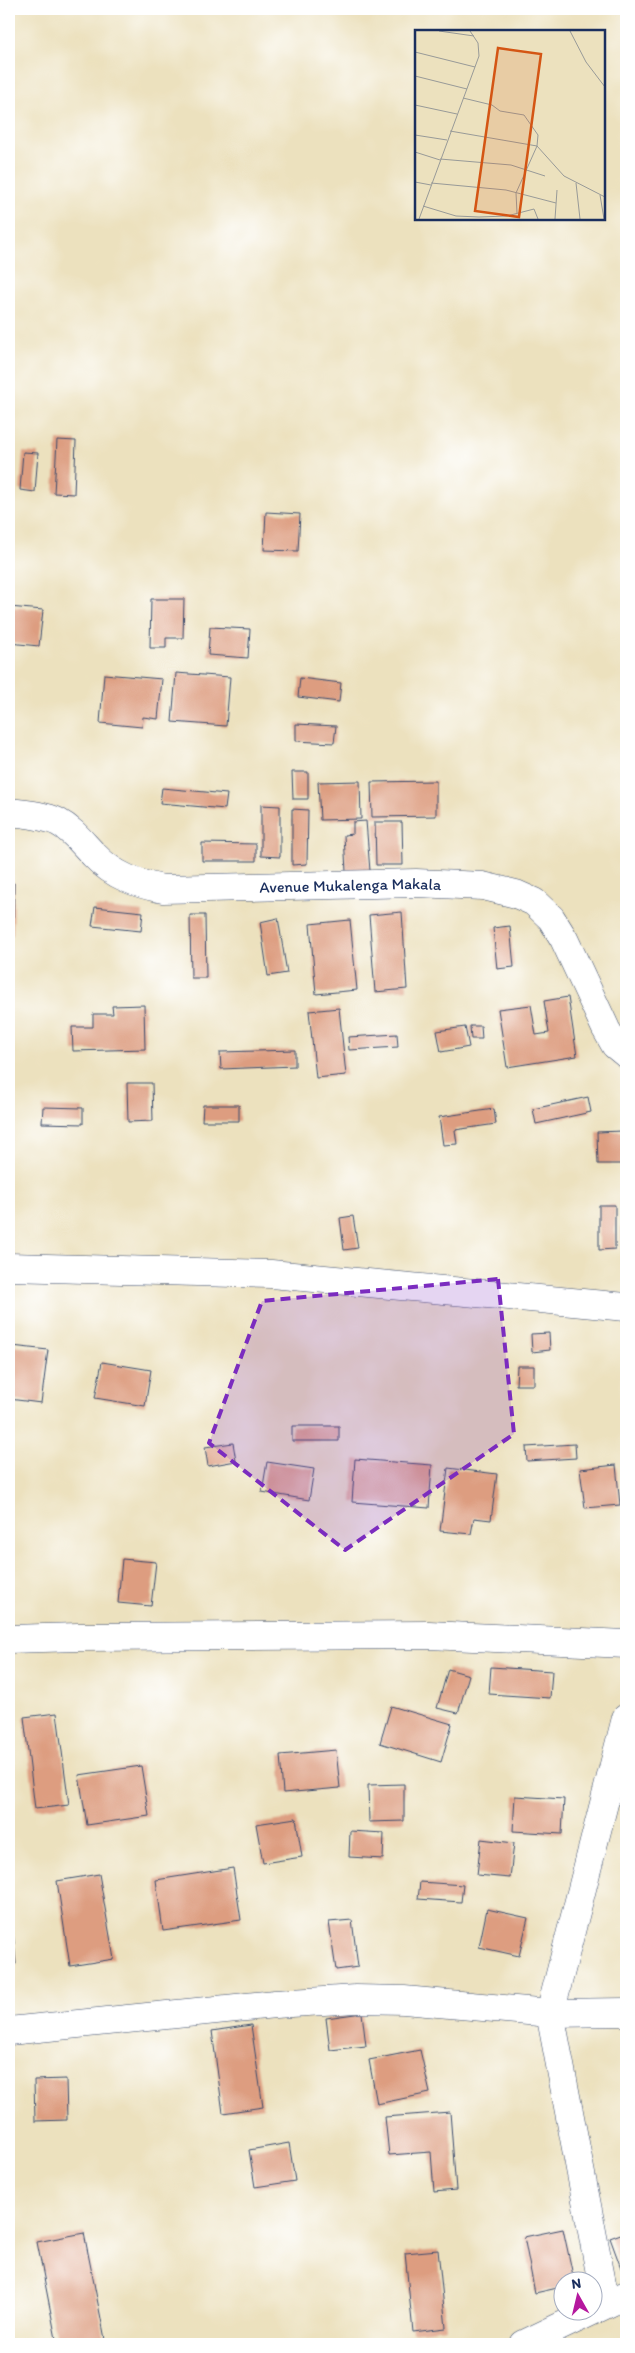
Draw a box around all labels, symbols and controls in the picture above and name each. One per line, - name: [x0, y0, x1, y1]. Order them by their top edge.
- inset map: [415, 30, 605, 220]
- street label: Avenue Mukalenga Makala: [259, 874, 442, 897]
- north arrow: [552, 2270, 602, 2320]
- text: N: [570, 2275, 582, 2293]

